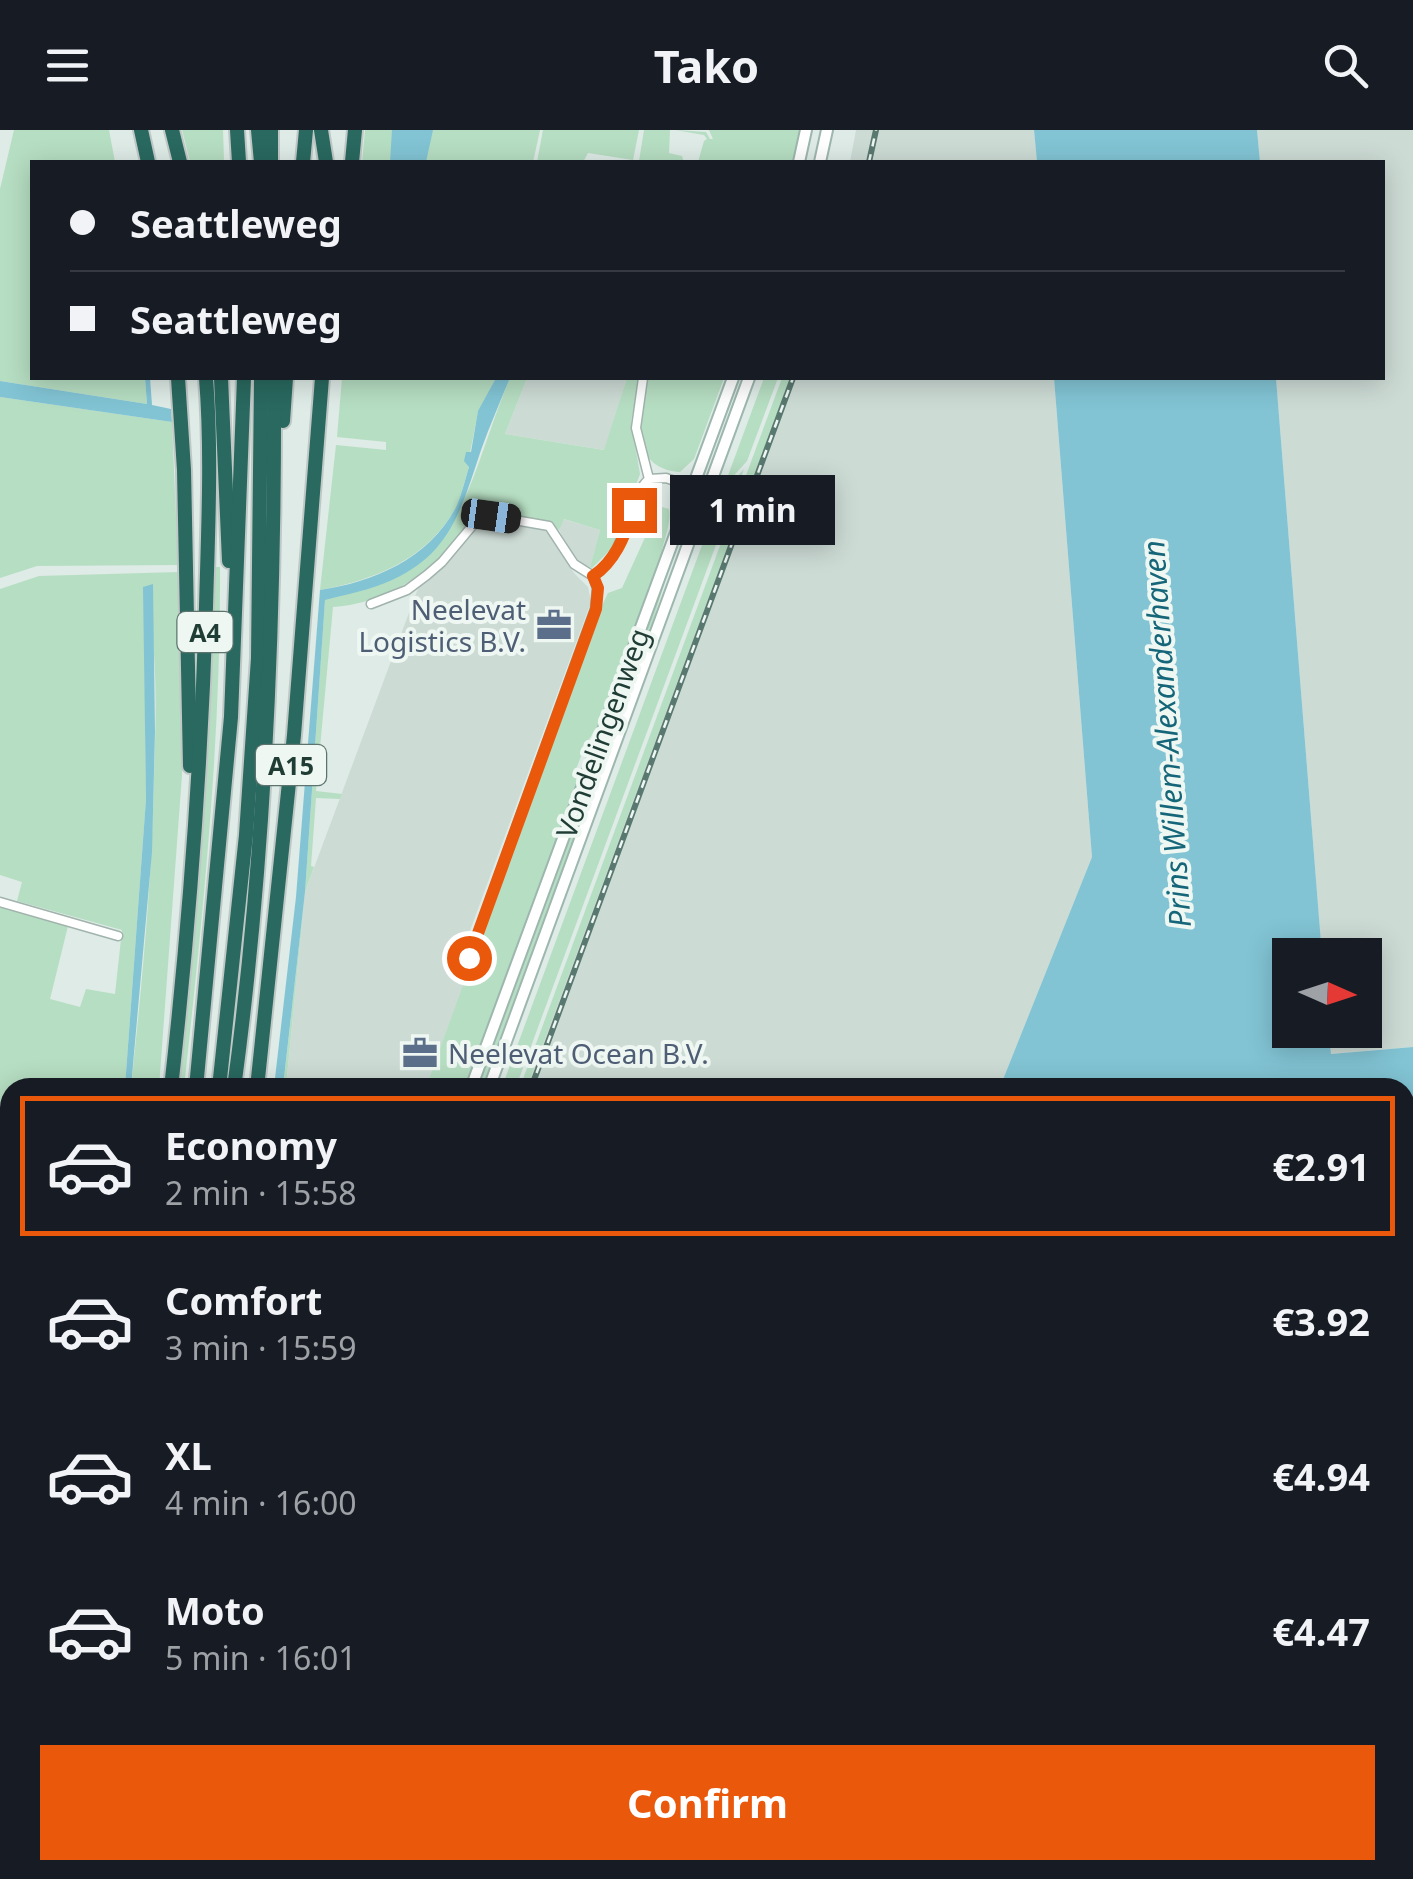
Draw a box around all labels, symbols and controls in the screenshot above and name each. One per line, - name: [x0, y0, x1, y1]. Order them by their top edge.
- text: Tako: [654, 35, 759, 96]
- icon: menu: [40, 38, 95, 93]
- icon: search: [1318, 38, 1373, 93]
- text: Seattleweg: [130, 197, 342, 249]
- text: Seattleweg: [130, 293, 342, 345]
- callout: 1 min: [669, 475, 834, 545]
- route end: [612, 488, 657, 533]
- text: 1 min: [708, 488, 797, 531]
- car: [459, 497, 523, 535]
- water label: Prins Willem-Alexanderhaven: [1132, 539, 1200, 929]
- place label: Neelevat Logistics B.V.: [358, 590, 526, 660]
- office icon: Neelevat Logistics B.V.: [535, 606, 573, 644]
- road number: A4: [178, 612, 232, 652]
- street label: Vondelingenweg: [546, 623, 658, 843]
- road number: A15: [256, 745, 326, 785]
- route start: [447, 936, 492, 981]
- north arrow: [1272, 938, 1382, 1048]
- map controls: [1272, 938, 1382, 1048]
- office icon: Neelevat Ocean B.V.: [401, 1034, 439, 1072]
- place label: Neelevat Ocean B.V.: [448, 1034, 709, 1072]
- text: Economy: [165, 1119, 337, 1171]
- icon: car: [45, 1121, 135, 1211]
- text: €2.91: [1272, 1140, 1370, 1192]
- text: 2 min · 15:58: [165, 1171, 357, 1214]
- text: Comfort: [165, 1274, 322, 1326]
- icon: car: [45, 1276, 135, 1366]
- text: €3.92: [1272, 1295, 1370, 1347]
- text: 3 min · 15:59: [165, 1326, 357, 1369]
- text: XL: [165, 1429, 212, 1481]
- icon: car: [45, 1431, 135, 1521]
- text: €4.94: [1272, 1450, 1370, 1502]
- text: 4 min · 16:00: [165, 1481, 357, 1524]
- text: Moto: [165, 1584, 265, 1636]
- icon: car: [45, 1586, 135, 1676]
- text: €4.47: [1272, 1605, 1370, 1657]
- text: 5 min · 16:01: [165, 1636, 357, 1679]
- button: Confirm: [40, 1745, 1375, 1860]

